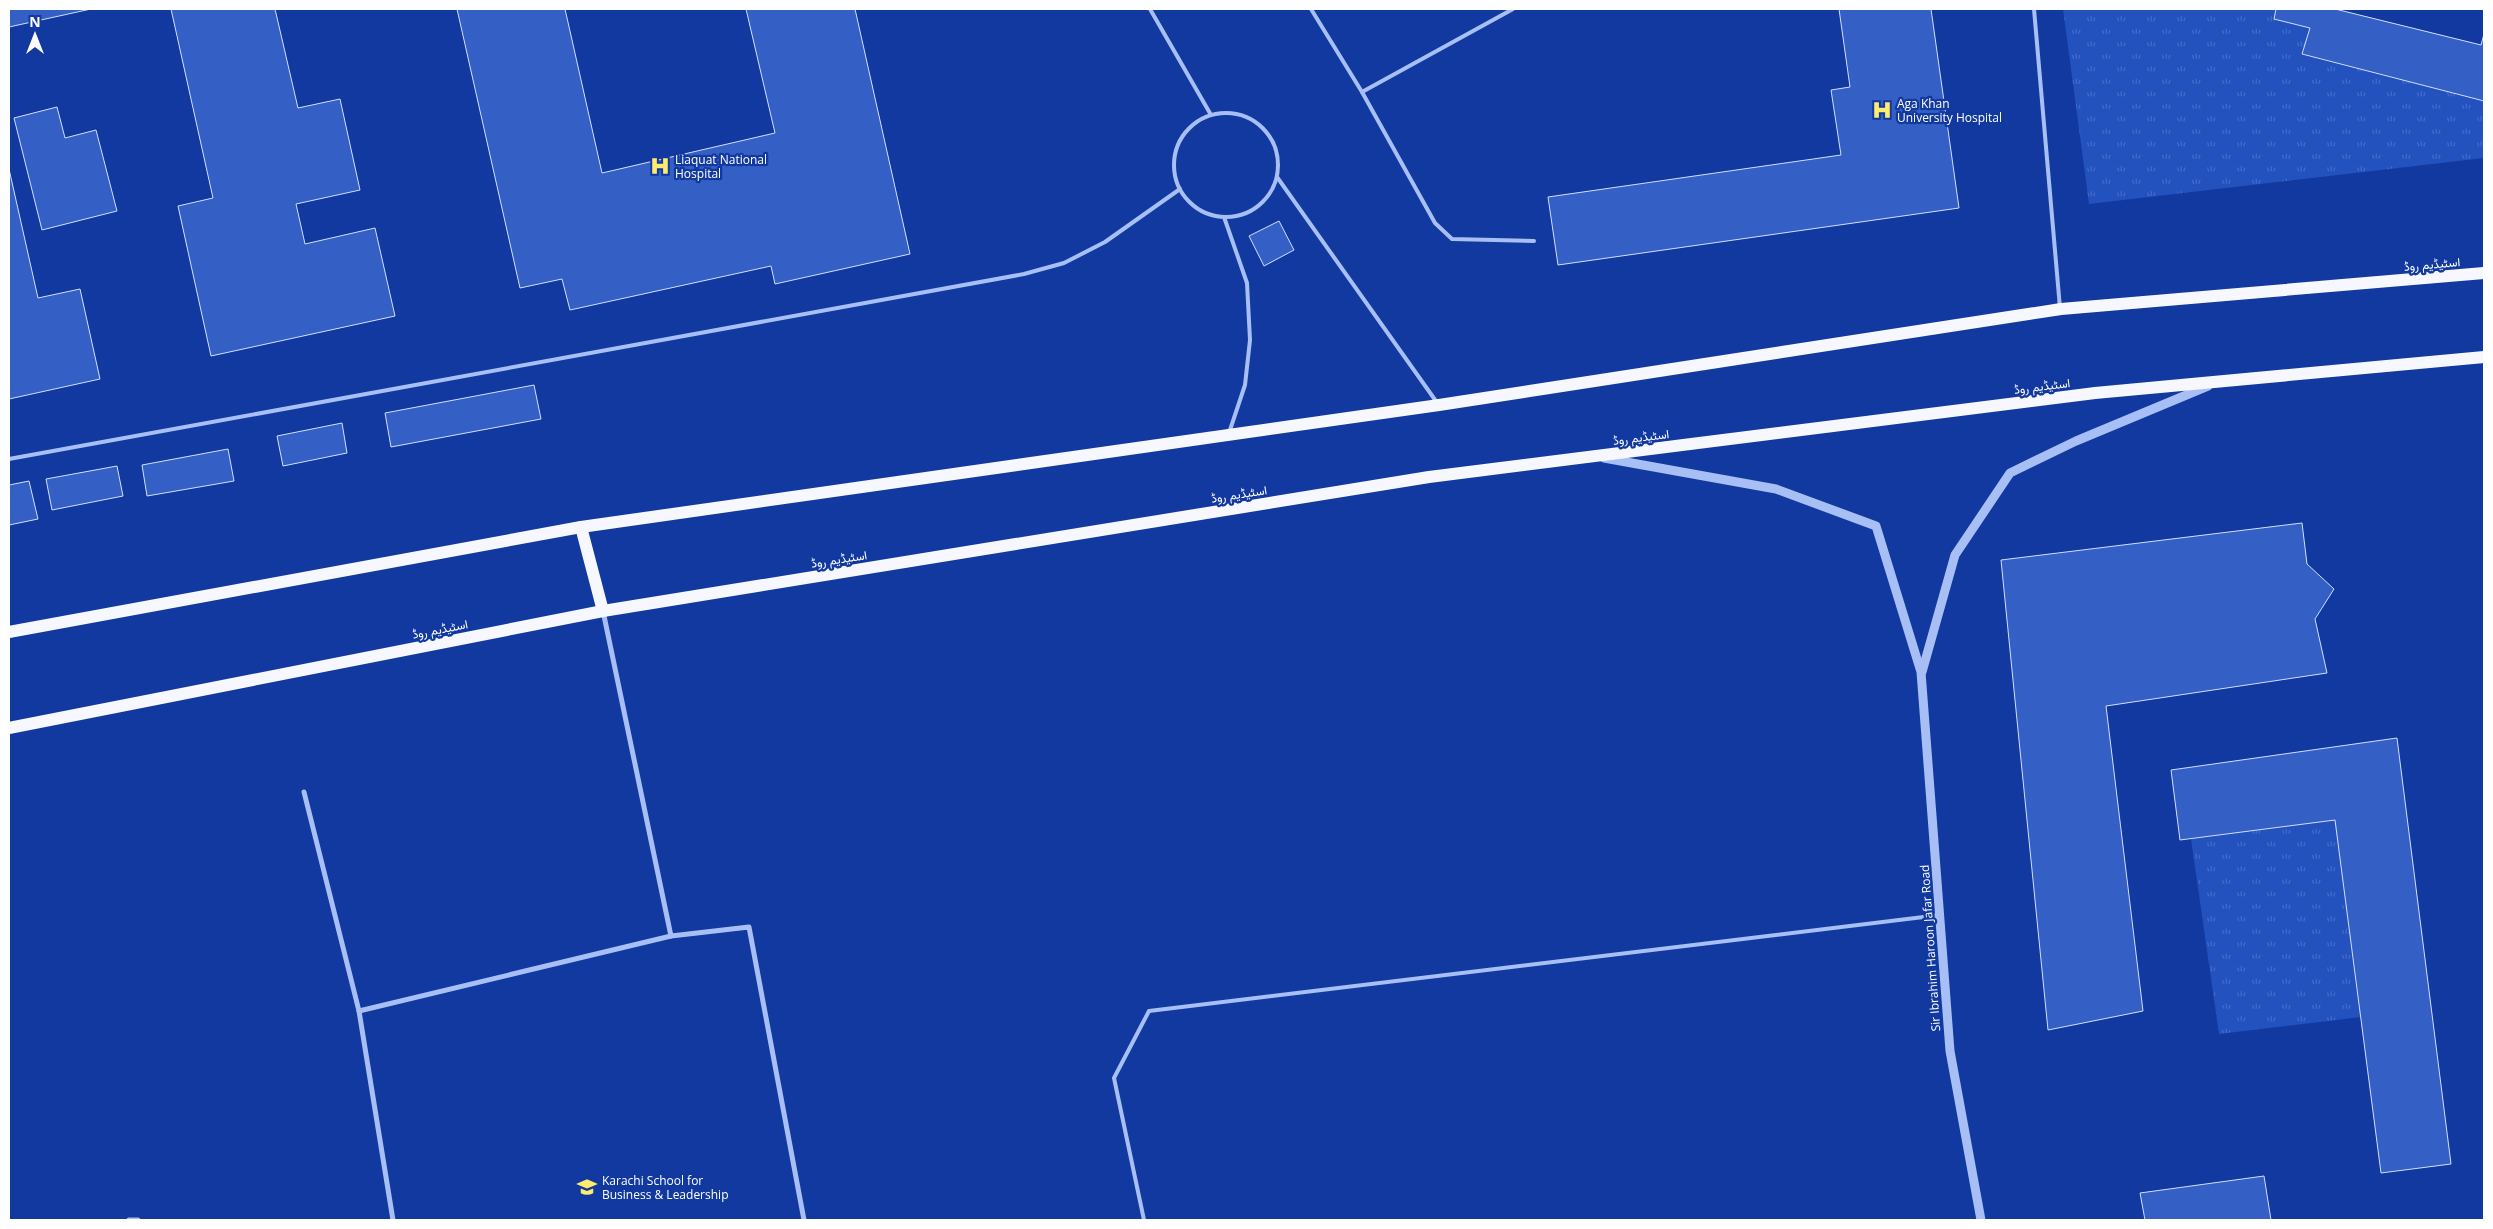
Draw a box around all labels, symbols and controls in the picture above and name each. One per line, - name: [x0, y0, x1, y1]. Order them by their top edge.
- north arrow: [10, 10, 60, 60]
- text: N: [29, 12, 41, 31]
- place label: Aga Khan University Hospital: [1897, 95, 2002, 126]
- hospital icon: Aga Khan University Hospital: [1871, 99, 1893, 121]
- place label: Liaquat National Hospital: [675, 151, 767, 182]
- hospital icon: Liaquat National Hospital: [649, 155, 671, 177]
- street label: اسٹیڈیم روڈ: [2403, 253, 2461, 275]
- street label: اسٹیڈیم روڈ: [2013, 374, 2071, 398]
- street label: اسٹیڈیم روڈ: [1612, 425, 1670, 449]
- street label: اسٹیڈیم روڈ: [1210, 481, 1268, 507]
- street label: اسٹیڈیم روڈ: [810, 546, 868, 572]
- street label: اسٹیڈیم روڈ: [411, 615, 469, 643]
- street label: Sir Ibrahim Haroon Jafar Road: [1916, 864, 1944, 1032]
- place label: Karachi School for Business & Leadership: [602, 1172, 728, 1203]
- school or university icon: Karachi School for Business & Leadership: [576, 1176, 598, 1198]

